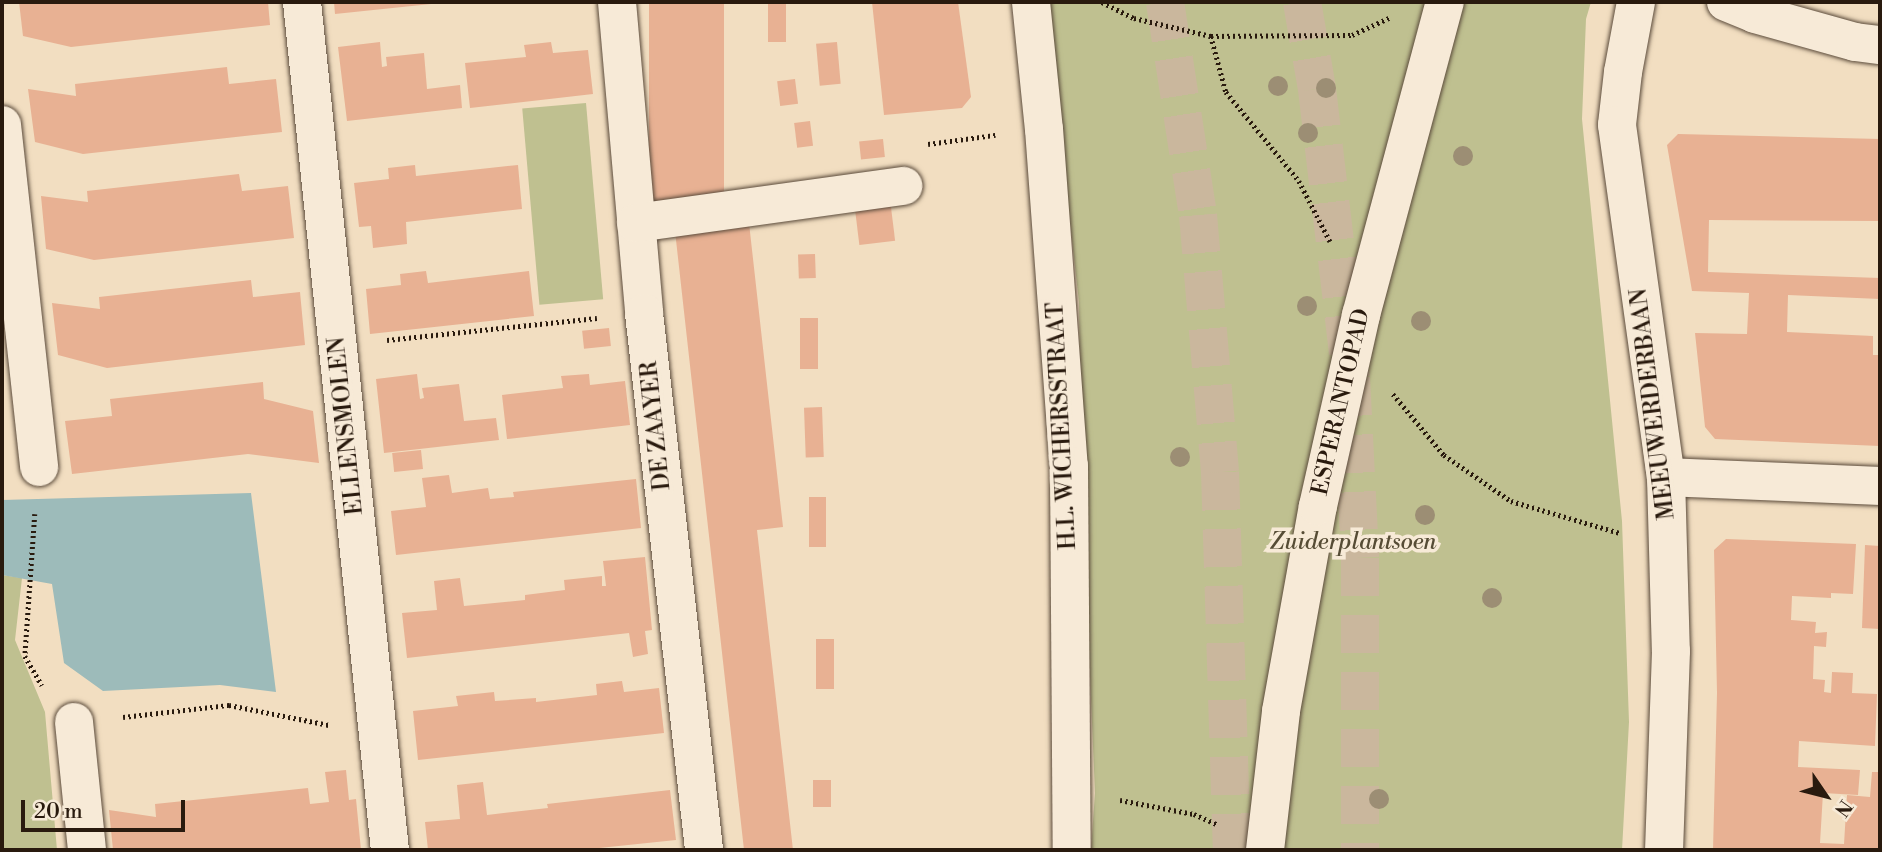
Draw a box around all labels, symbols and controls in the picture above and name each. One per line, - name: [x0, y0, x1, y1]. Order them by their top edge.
- street label: MEEUWERDERBAAN: [1625, 287, 1681, 521]
- street label: H.L. WICHERSSTRAAT: [1042, 301, 1082, 551]
- street label: ESPERANTOPAD: [1306, 306, 1376, 498]
- street label: ELLENSMOLEN: [323, 335, 369, 517]
- street label: DE ZAAYER: [636, 360, 676, 492]
- park label: Zuiderplantsoen: [1270, 528, 1436, 556]
- north arrow: [1791, 761, 1861, 831]
- scale bar: [24, 786, 189, 830]
- text: N: [1829, 795, 1857, 821]
- text: 20 m: [34, 799, 83, 825]

